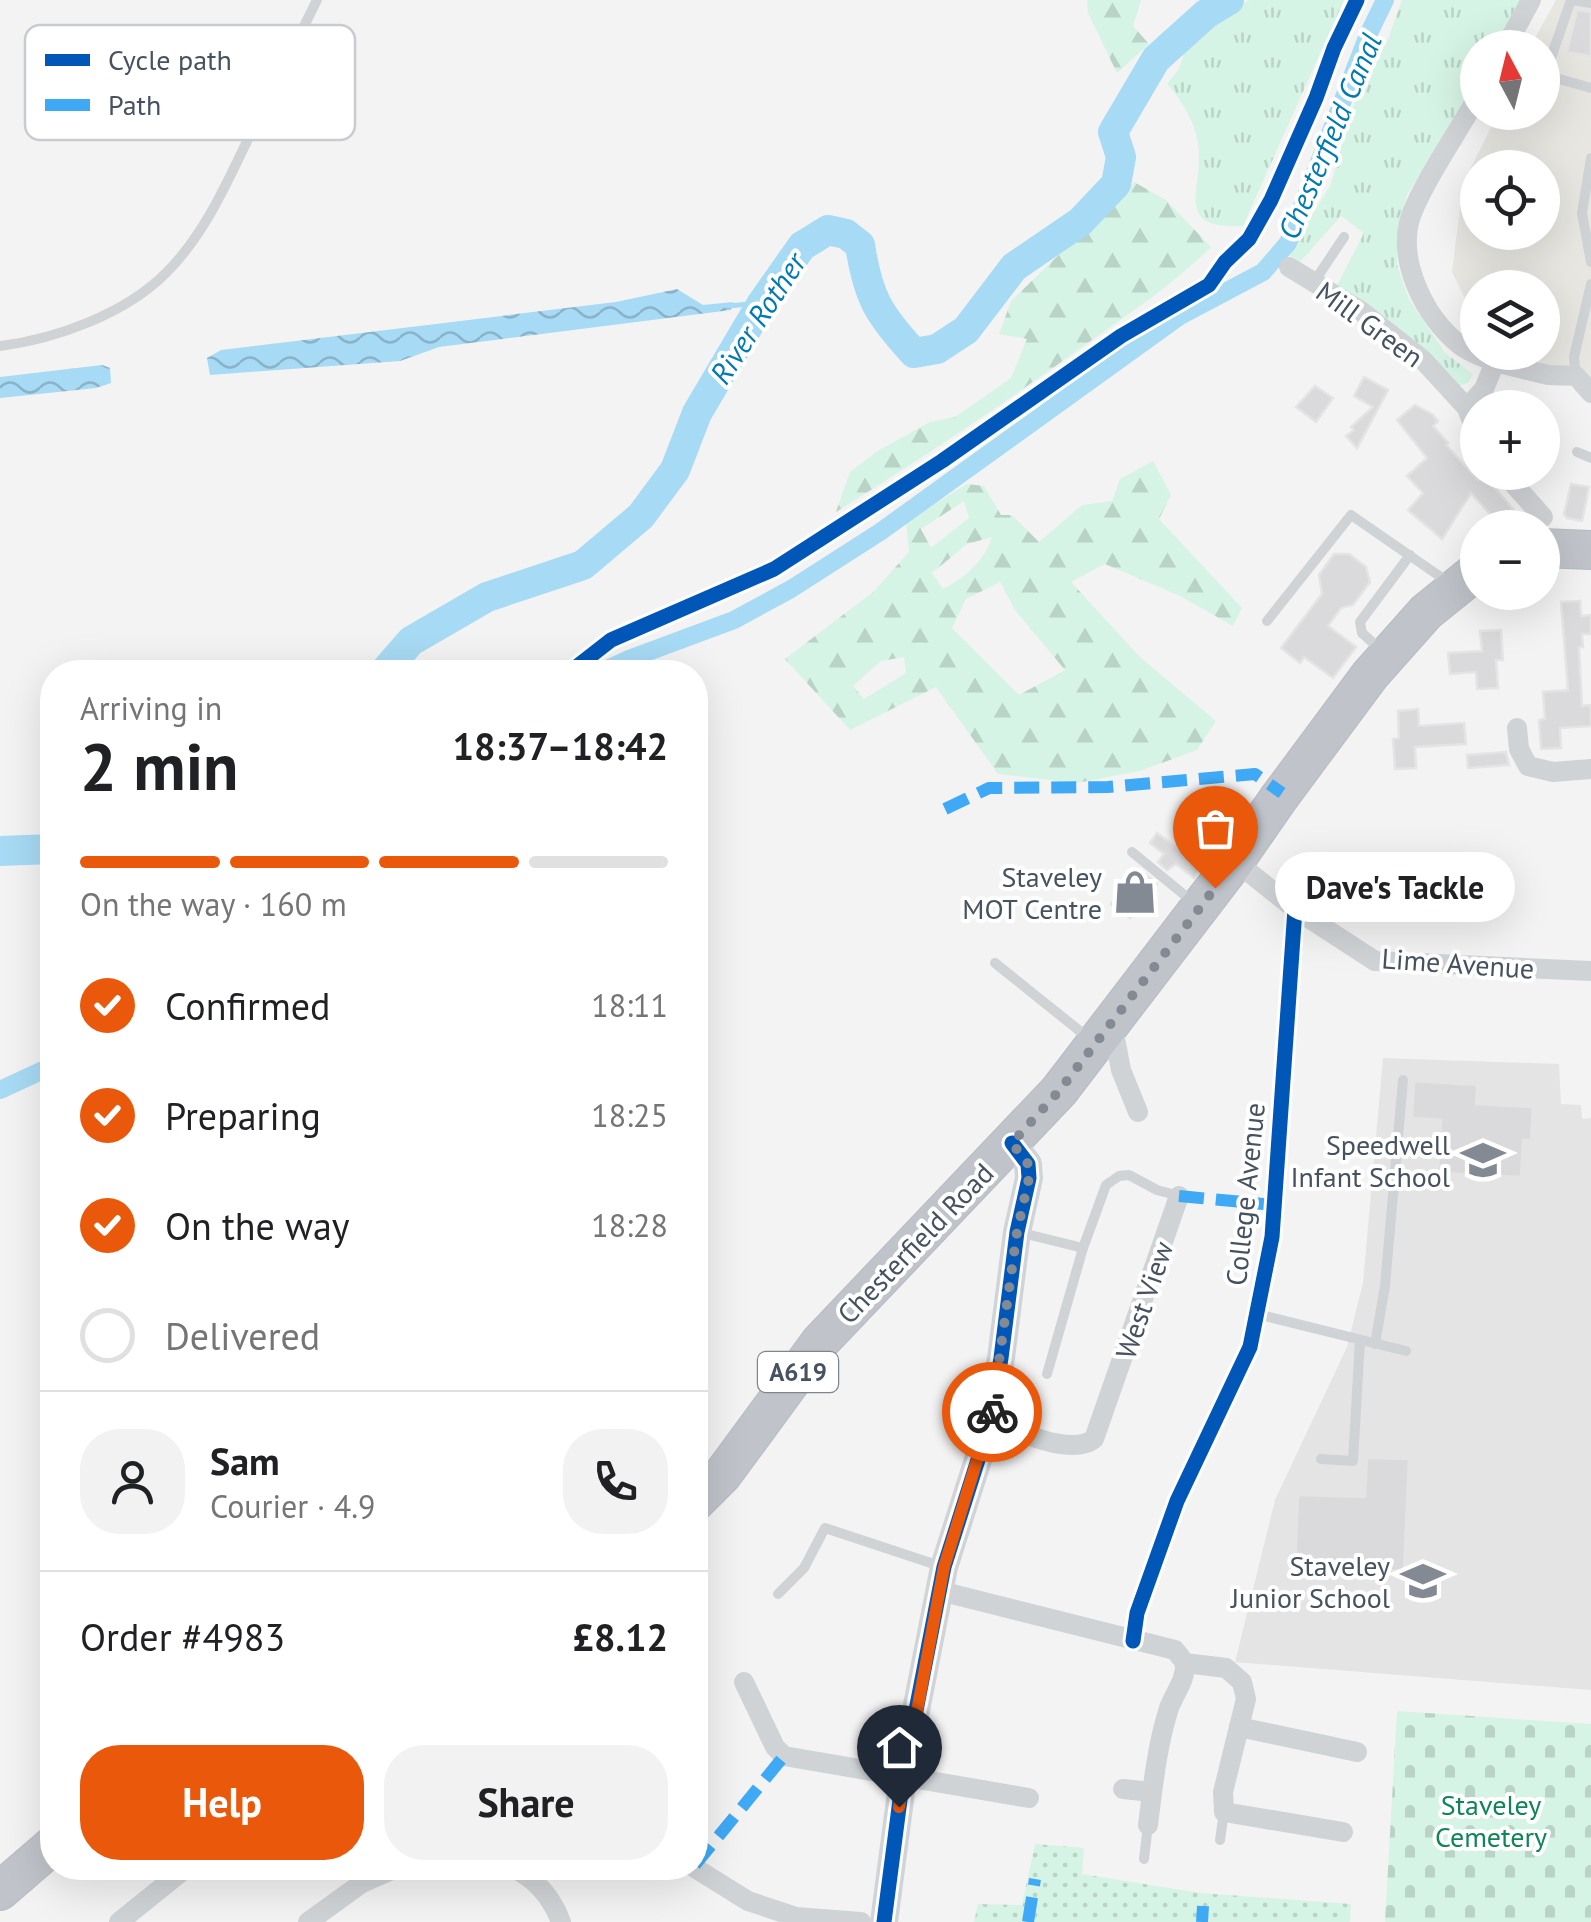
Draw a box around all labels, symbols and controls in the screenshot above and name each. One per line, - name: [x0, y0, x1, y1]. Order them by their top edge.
- legend: [25, 25, 355, 140]
- water label: Chesterfield Canal: [1268, 27, 1390, 245]
- north arrow: [1460, 30, 1560, 130]
- map controls: [1460, 30, 1560, 610]
- text: Cycle path: [108, 41, 232, 78]
- text: Path: [108, 86, 161, 123]
- button: locate: [1460, 150, 1560, 250]
- water label: River Rother: [700, 243, 815, 391]
- button: layers: [1460, 270, 1560, 370]
- street label: Mill Green: [1309, 273, 1431, 375]
- button: +: [1460, 390, 1560, 490]
- button: −: [1460, 510, 1560, 610]
- text: Arriving in: [80, 687, 222, 729]
- text: 18:37–18:42: [453, 721, 668, 770]
- text: 2 min: [80, 724, 239, 808]
- pin: [1173, 786, 1258, 889]
- icon: bag: [1188, 801, 1243, 856]
- callout: Dave's Tackle: [1275, 853, 1515, 923]
- place label: Staveley MOT Centre: [962, 858, 1102, 927]
- text: Dave's Tackle: [1306, 866, 1484, 908]
- shop icon: Staveley MOT Centre: [1111, 868, 1159, 916]
- text: On the way · 160 m: [80, 883, 347, 925]
- street label: Lime Avenue: [1380, 939, 1536, 987]
- icon: check: [80, 978, 135, 1033]
- text: Confirmed: [165, 981, 331, 1030]
- text: 18:11: [591, 984, 668, 1026]
- icon: check: [80, 1088, 135, 1143]
- text: Preparing: [165, 1091, 321, 1140]
- text: 18:25: [591, 1094, 668, 1136]
- street label: College Avenue: [1217, 1101, 1273, 1287]
- place label: Speedwell Infant School: [1290, 1126, 1450, 1195]
- school or university icon: Speedwell Infant School: [1459, 1136, 1507, 1184]
- street label: Chesterfield Road: [829, 1155, 1001, 1331]
- icon: check: [80, 1198, 135, 1253]
- text: On the way: [165, 1201, 350, 1250]
- text: 18:28: [591, 1204, 668, 1246]
- street label: West View: [1107, 1236, 1181, 1364]
- text: Delivered: [165, 1311, 320, 1360]
- road number: A619: [758, 1352, 838, 1392]
- courier: [942, 1362, 1042, 1462]
- icon: bike: [965, 1385, 1020, 1440]
- button: person: [80, 1429, 185, 1534]
- button: phone: [563, 1429, 668, 1534]
- text: Sam: [210, 1436, 280, 1485]
- text: Courier · 4.9: [210, 1485, 376, 1527]
- place label: Staveley Junior School: [1230, 1547, 1390, 1616]
- school or university icon: Staveley Junior School: [1399, 1557, 1447, 1605]
- text: Order #4983: [80, 1612, 285, 1661]
- text: £8.12: [572, 1612, 668, 1661]
- pin: [857, 1705, 942, 1808]
- icon: home: [872, 1720, 927, 1775]
- button: Help: [80, 1745, 364, 1860]
- button: Share: [384, 1745, 668, 1860]
- park label: Staveley Cemetery: [1435, 1786, 1547, 1855]

